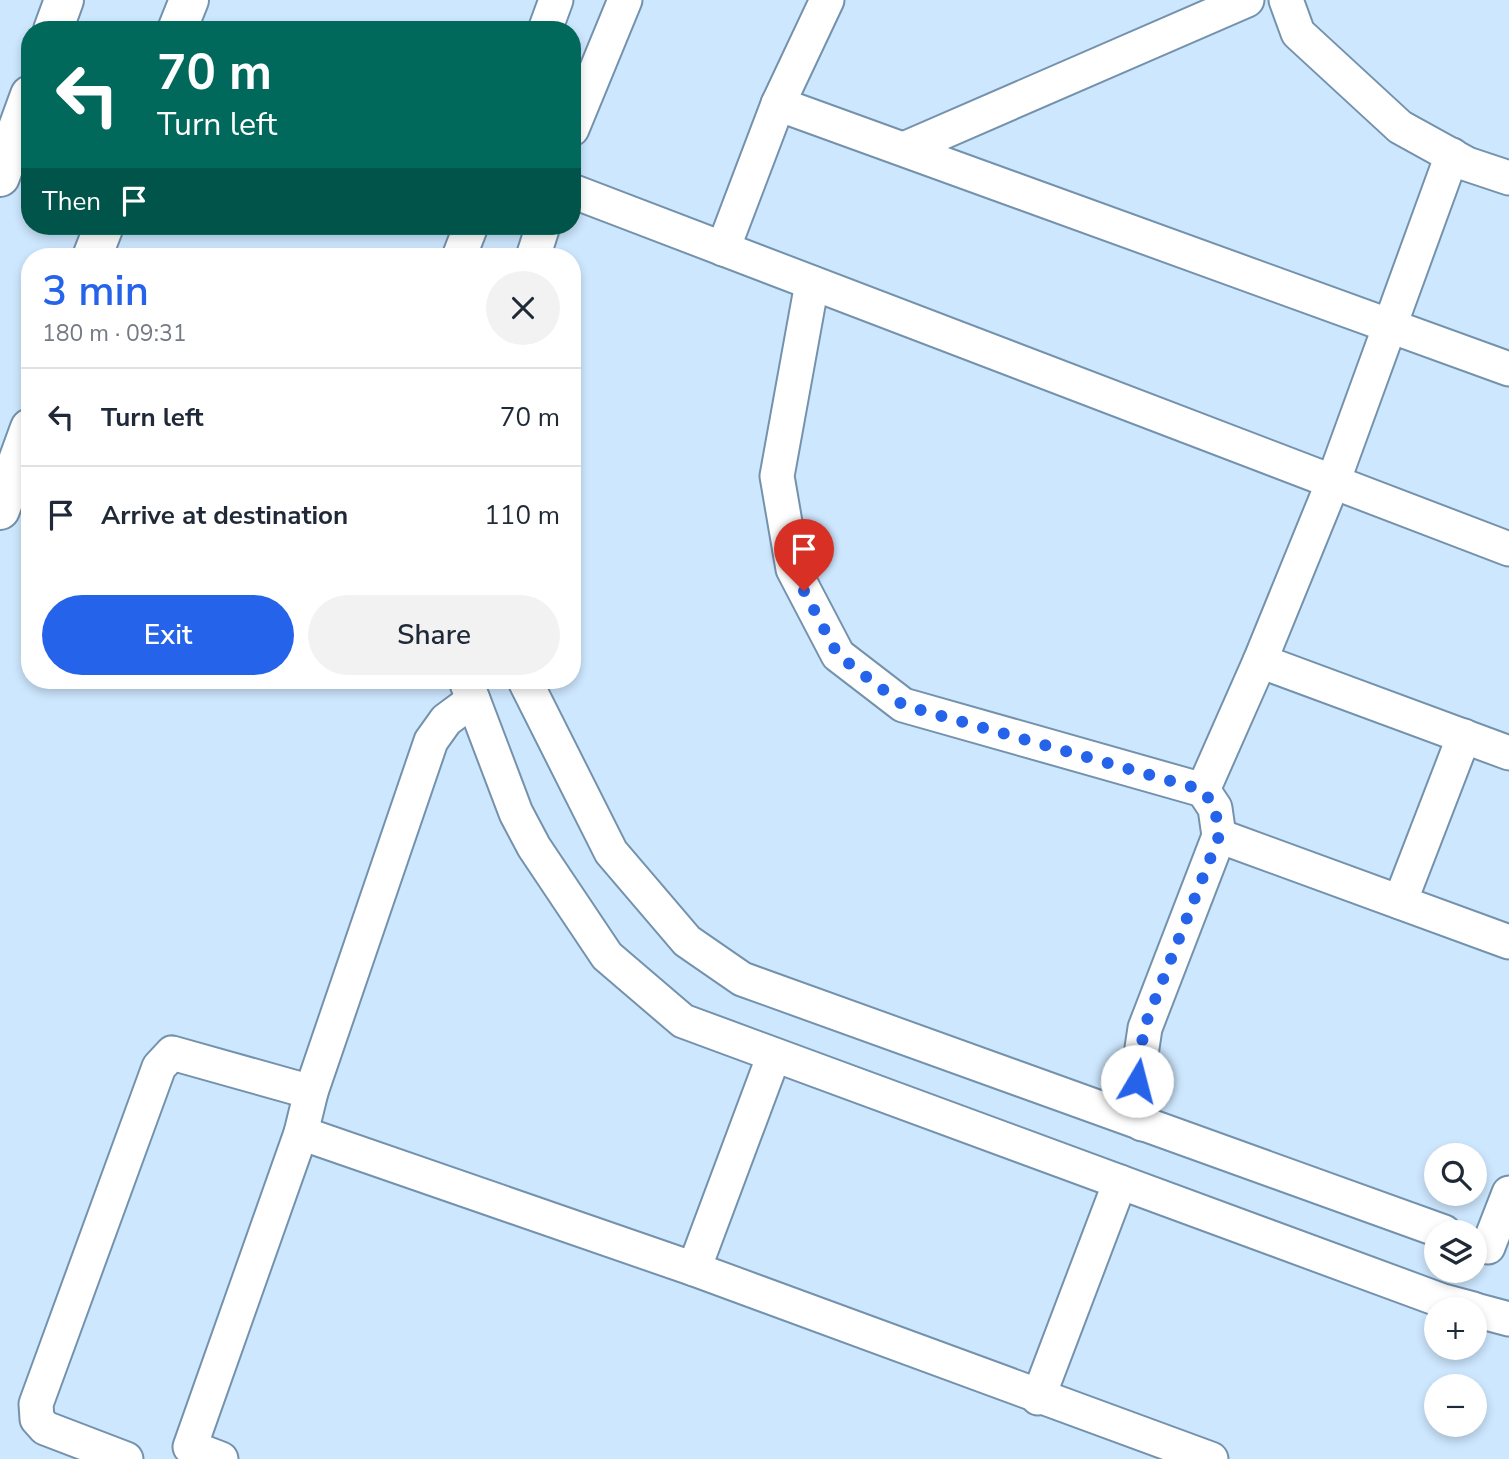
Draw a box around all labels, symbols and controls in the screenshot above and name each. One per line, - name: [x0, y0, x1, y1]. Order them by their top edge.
- text: 70 m: [157, 39, 272, 106]
- icon: left: [42, 49, 133, 140]
- text: Turn left: [157, 103, 277, 146]
- icon: arrive: [115, 182, 153, 220]
- text: Then: [42, 184, 101, 219]
- text: 3 min: [42, 263, 149, 320]
- button: close: [486, 271, 560, 345]
- text: 180 m · 09:31: [42, 318, 187, 349]
- icon: left: [42, 398, 80, 436]
- text: Turn left: [101, 400, 204, 435]
- text: 70 m: [500, 400, 560, 435]
- icon: arrive: [42, 496, 80, 534]
- text: Arrive at destination: [101, 498, 348, 533]
- text: 110 m: [484, 498, 560, 533]
- pin: [774, 519, 834, 591]
- icon: arrive: [785, 530, 823, 568]
- button: Exit: [42, 595, 294, 675]
- button: Share: [308, 595, 560, 675]
- position arrow: [1100, 1044, 1174, 1118]
- map controls: [1424, 1143, 1487, 1437]
- button: search: [1424, 1143, 1487, 1206]
- button: layers: [1424, 1220, 1487, 1283]
- button: +: [1424, 1297, 1487, 1360]
- button: −: [1424, 1374, 1487, 1437]

